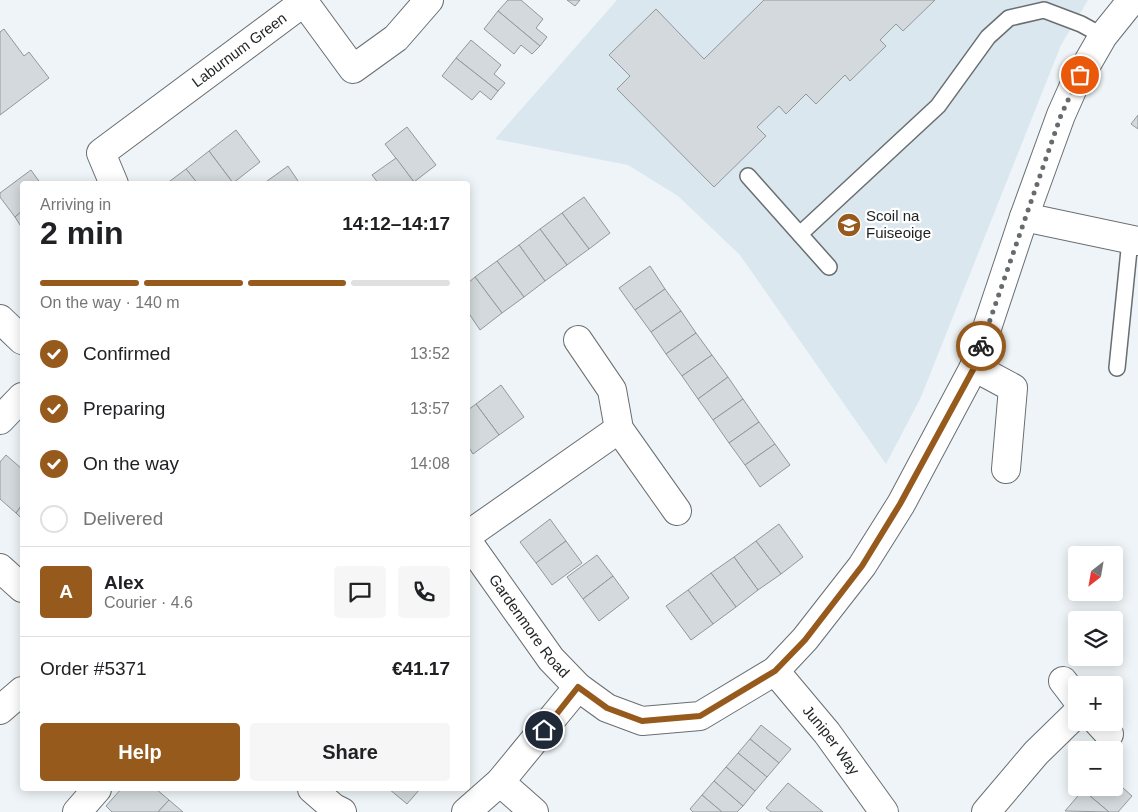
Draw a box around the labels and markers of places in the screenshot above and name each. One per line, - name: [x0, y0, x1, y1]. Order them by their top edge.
- pin: [1059, 54, 1101, 96]
- place label: Scoil na Fuiseoige: [866, 207, 931, 241]
- school or university icon: Scoil na Fuiseoige: [836, 212, 862, 238]
- pin: [523, 709, 565, 751]

